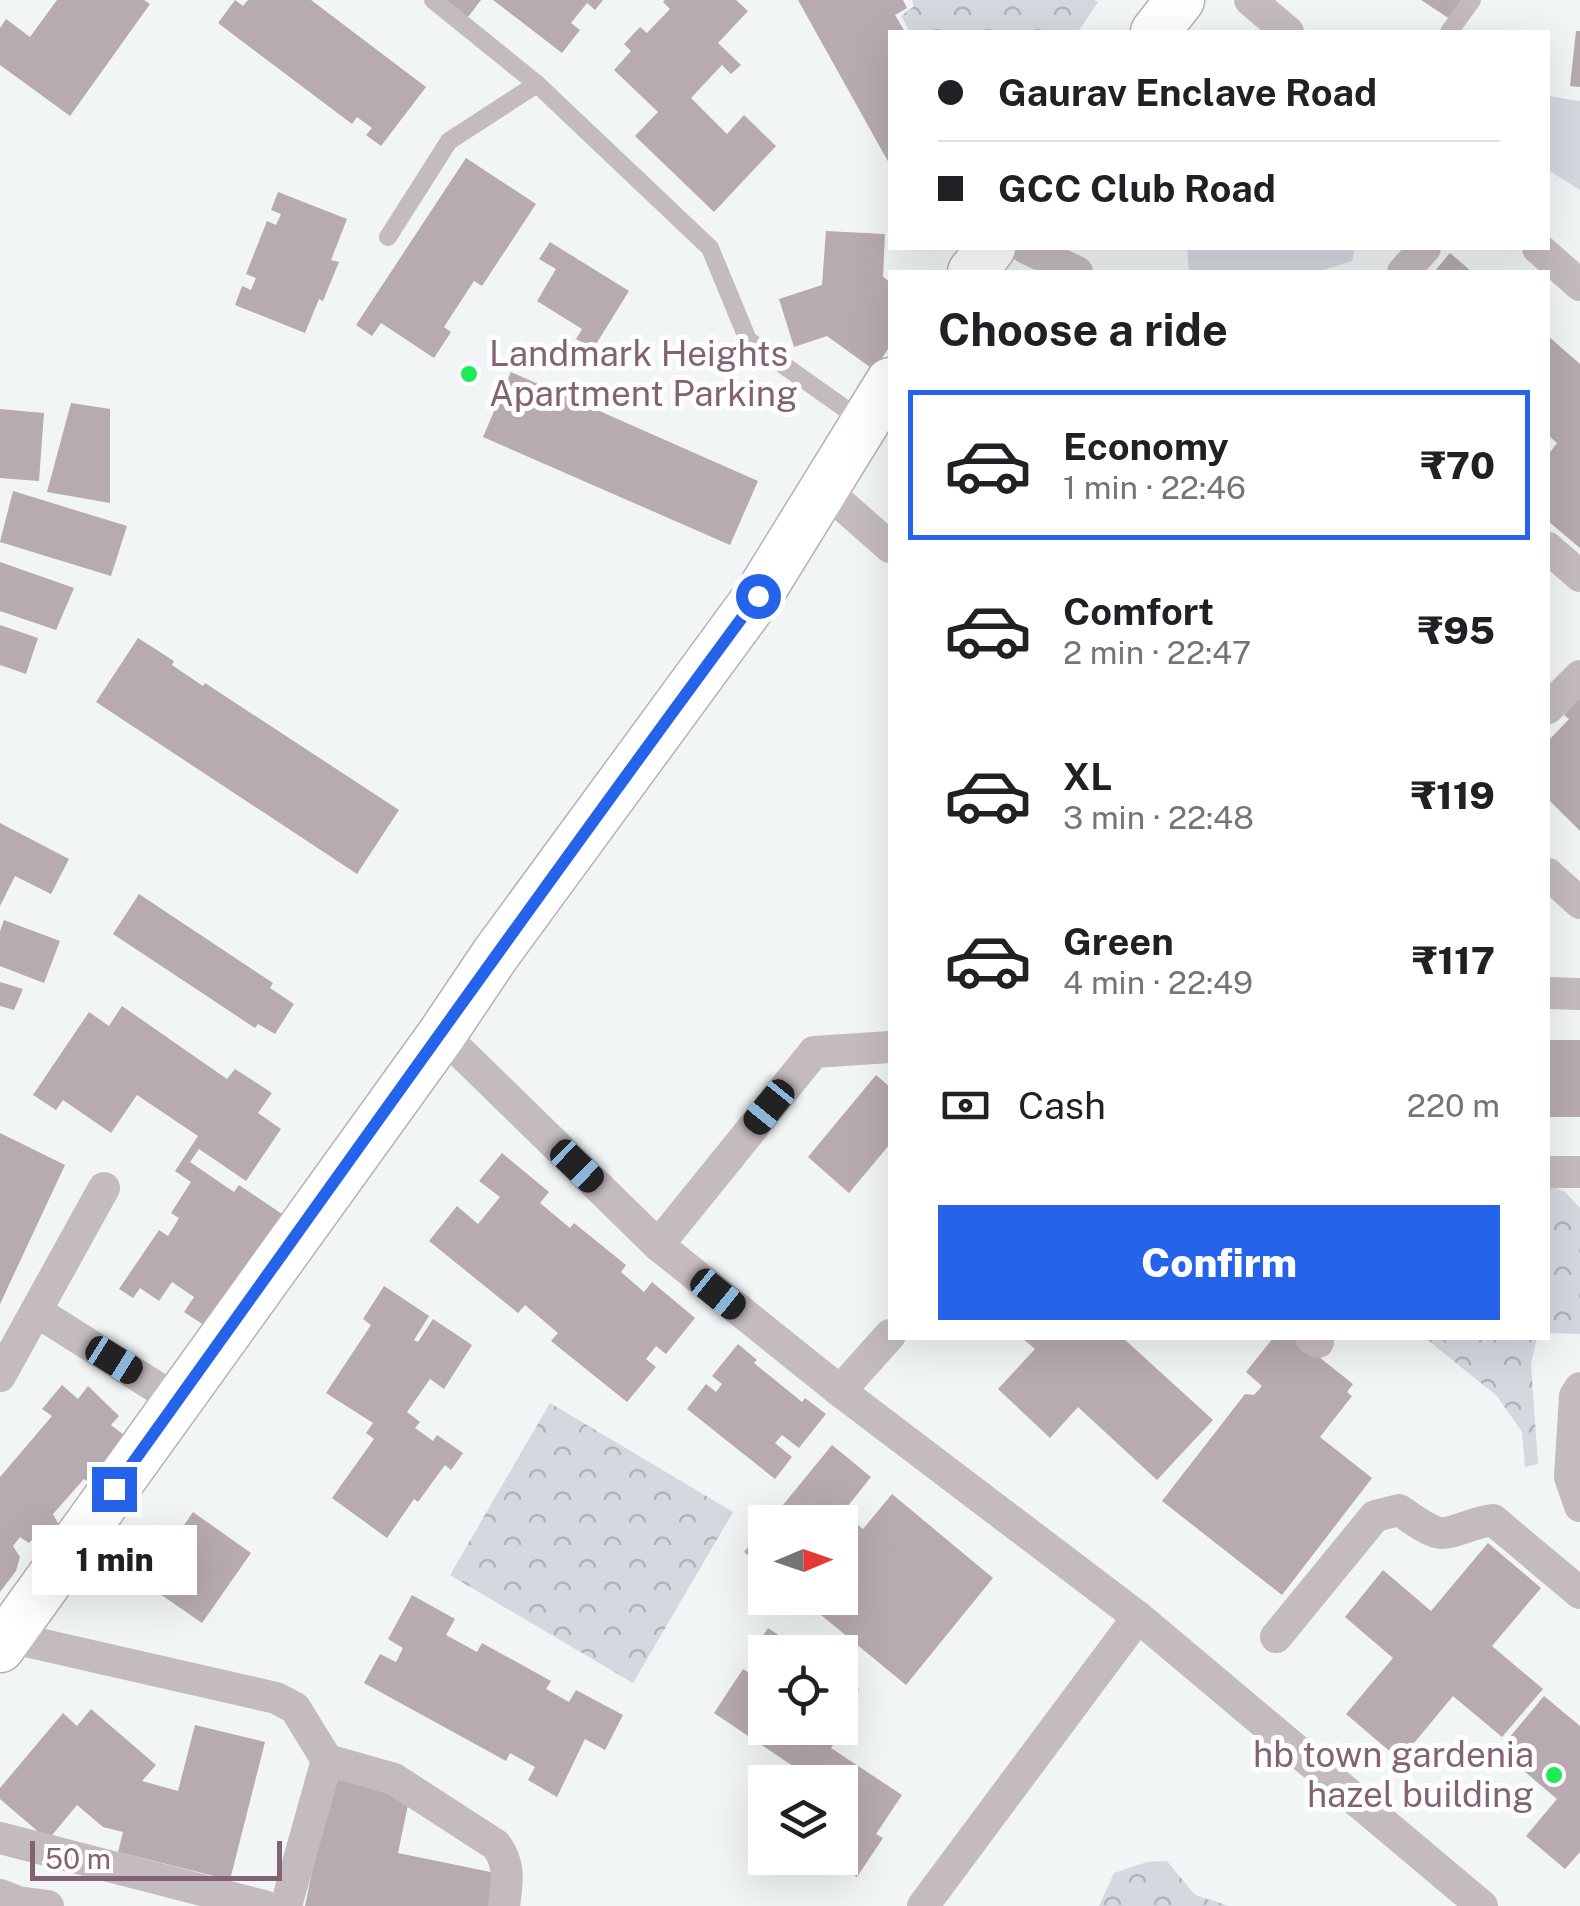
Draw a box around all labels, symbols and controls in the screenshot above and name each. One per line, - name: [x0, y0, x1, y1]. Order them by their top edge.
- text: Gaurav Enclave Road: [998, 70, 1377, 115]
- text: GCC Club Road: [998, 166, 1276, 211]
- text: Choose a ride: [938, 303, 1228, 356]
- place label: Landmark Heights Apartment Parking: [489, 333, 798, 414]
- marker: Landmark Heights Apartment Parking: [458, 363, 480, 385]
- icon: car: [943, 420, 1033, 510]
- text: Economy: [1063, 424, 1229, 469]
- text: ₹70: [1420, 443, 1495, 488]
- text: 1 min · 22:46: [1063, 469, 1246, 506]
- route start: [736, 574, 781, 619]
- icon: car: [943, 585, 1033, 675]
- text: Comfort: [1063, 589, 1214, 634]
- text: ₹95: [1418, 608, 1495, 653]
- text: 2 min · 22:47: [1063, 634, 1251, 671]
- icon: car: [943, 750, 1033, 840]
- text: XL: [1063, 754, 1112, 799]
- text: ₹119: [1411, 773, 1495, 818]
- text: 3 min · 22:48: [1063, 799, 1254, 836]
- icon: car: [943, 915, 1033, 1005]
- text: Green: [1063, 919, 1174, 964]
- text: ₹117: [1412, 938, 1495, 983]
- text: 4 min · 22:49: [1063, 964, 1253, 1001]
- car: [738, 1074, 800, 1140]
- icon: cash: [938, 1078, 993, 1133]
- text: Cash: [1018, 1083, 1106, 1128]
- text: 220 m: [1407, 1087, 1500, 1124]
- car: [545, 1134, 609, 1198]
- button: Confirm: [938, 1205, 1500, 1320]
- car: [685, 1263, 751, 1325]
- car: [81, 1331, 147, 1389]
- route end: [92, 1467, 137, 1512]
- north arrow: [748, 1505, 858, 1615]
- map controls: [748, 1505, 858, 1875]
- callout: 1 min: [32, 1524, 196, 1594]
- text: 1 min: [75, 1541, 154, 1578]
- button: locate: [748, 1635, 858, 1745]
- place label: hb town gardenia hazel building: [1253, 1734, 1534, 1815]
- marker: hb town gardenia hazel building: [1543, 1764, 1565, 1786]
- button: layers: [748, 1765, 858, 1875]
- scale bar: [30, 1836, 282, 1880]
- text: 50 m: [45, 1842, 111, 1875]

